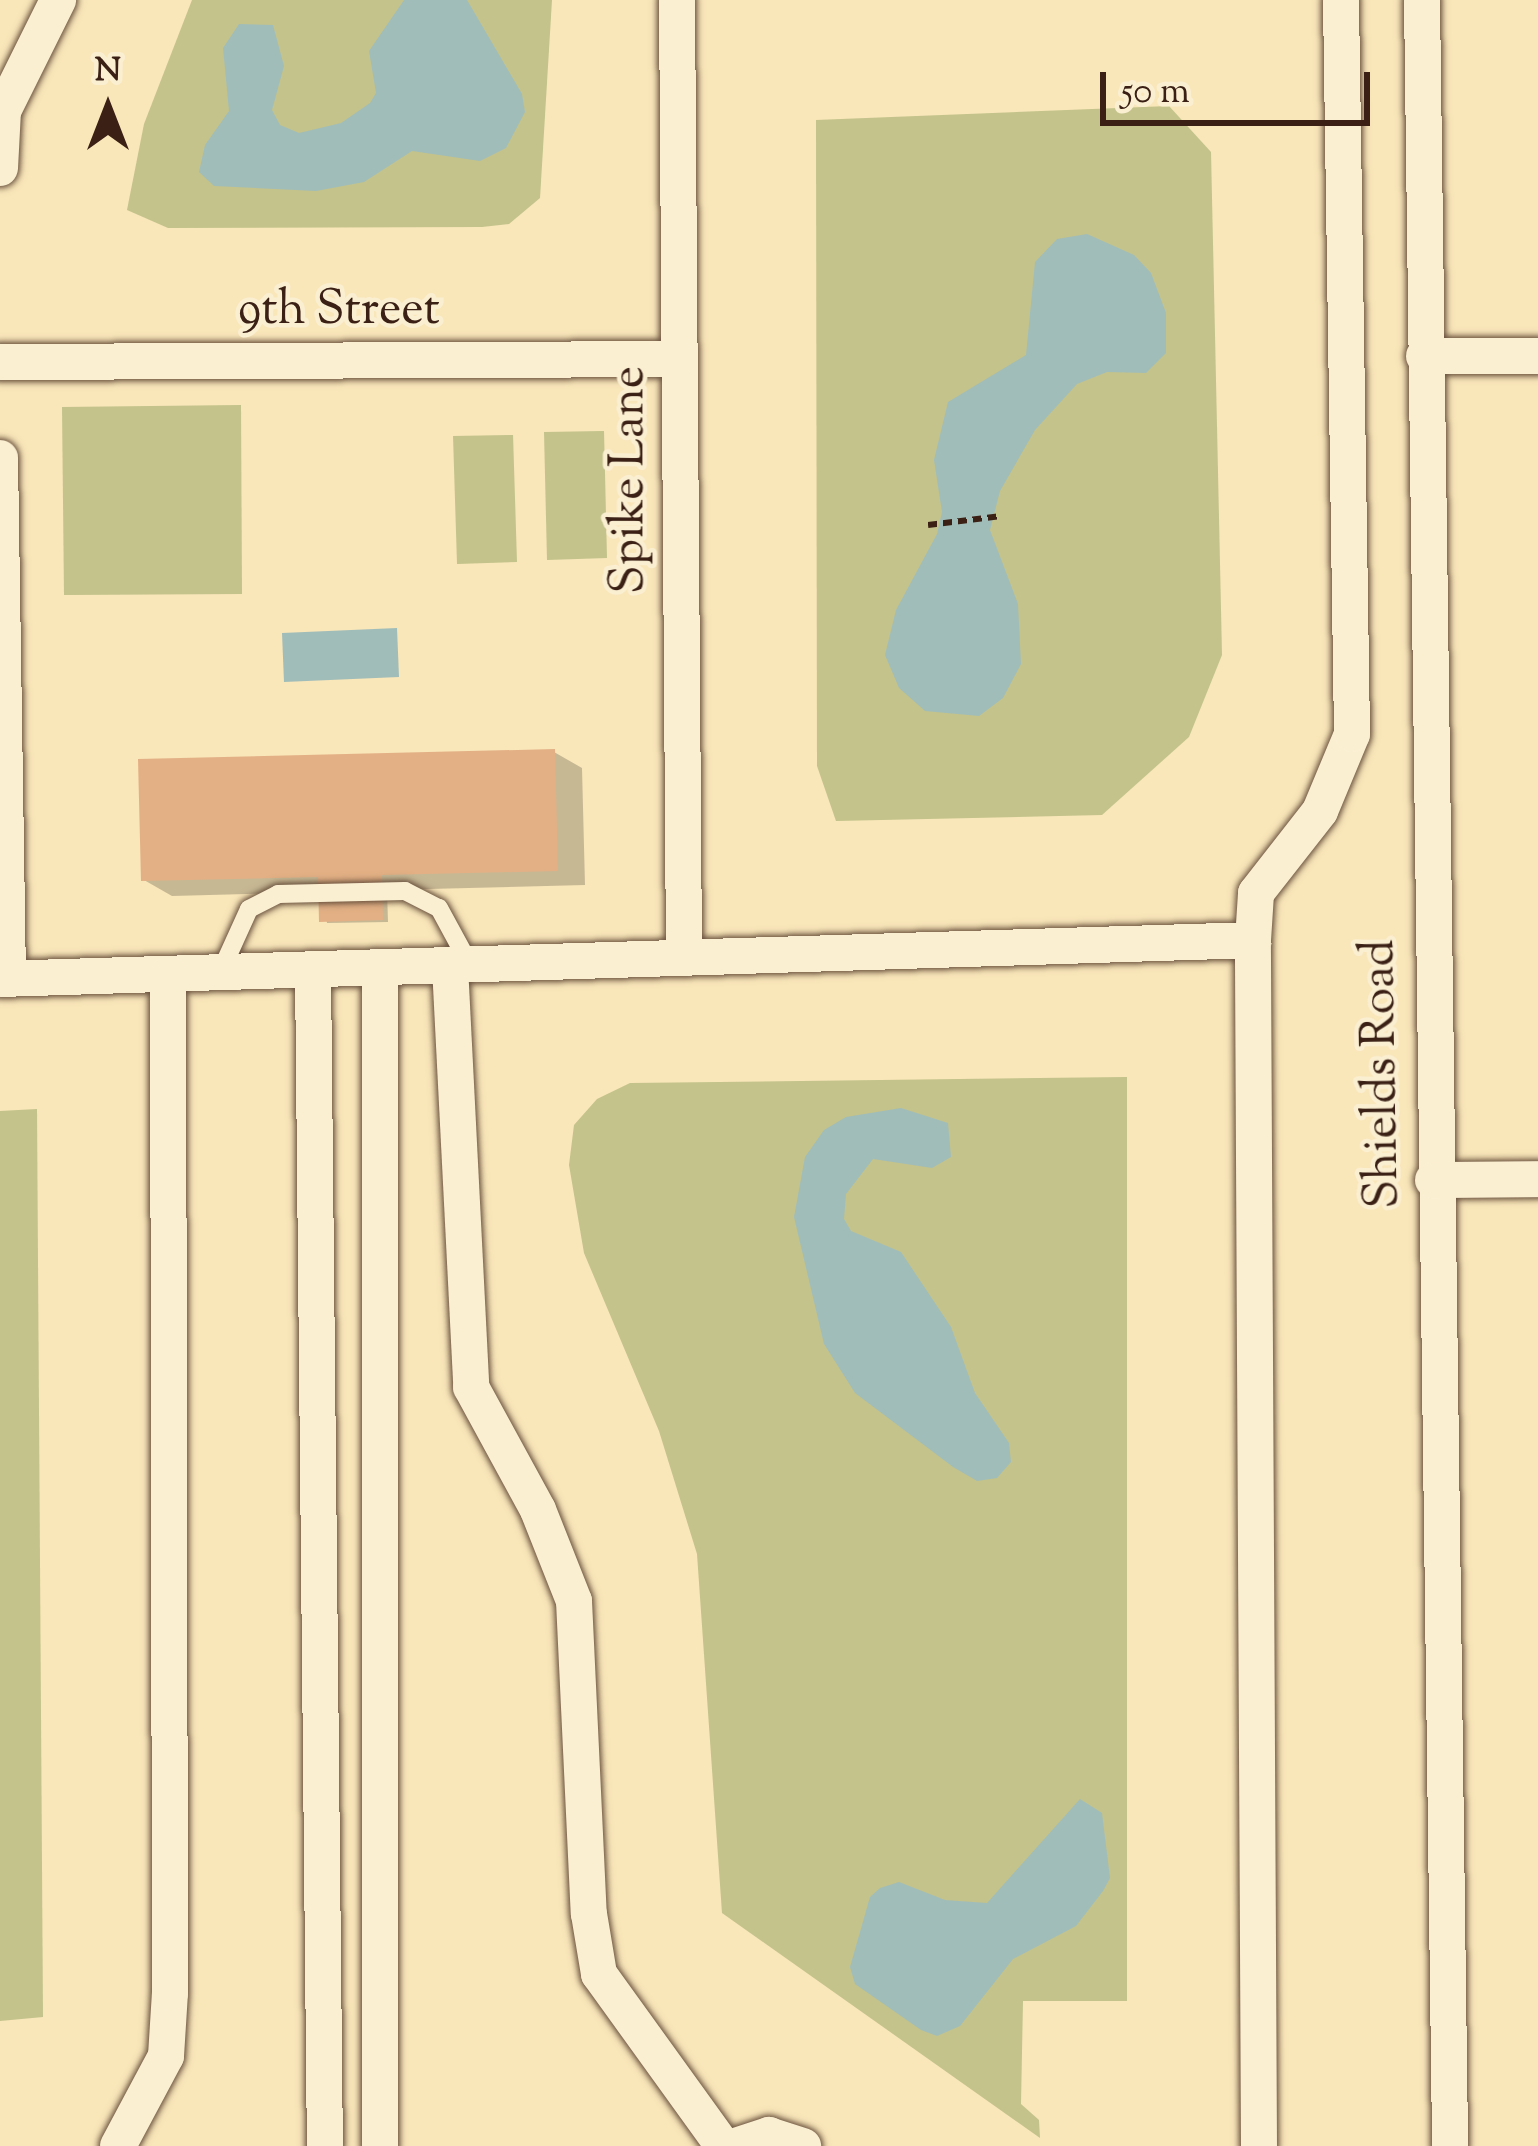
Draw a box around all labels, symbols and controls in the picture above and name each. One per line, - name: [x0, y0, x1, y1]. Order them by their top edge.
- north arrow: [48, 48, 168, 168]
- text: N: [95, 48, 121, 96]
- scale bar: [1106, 48, 1376, 122]
- text: 50 m: [1121, 67, 1190, 119]
- street label: 9th Street: [238, 283, 440, 341]
- street label: Spike Lane: [602, 366, 660, 594]
- street label: Shields Road: [1352, 939, 1414, 1209]

